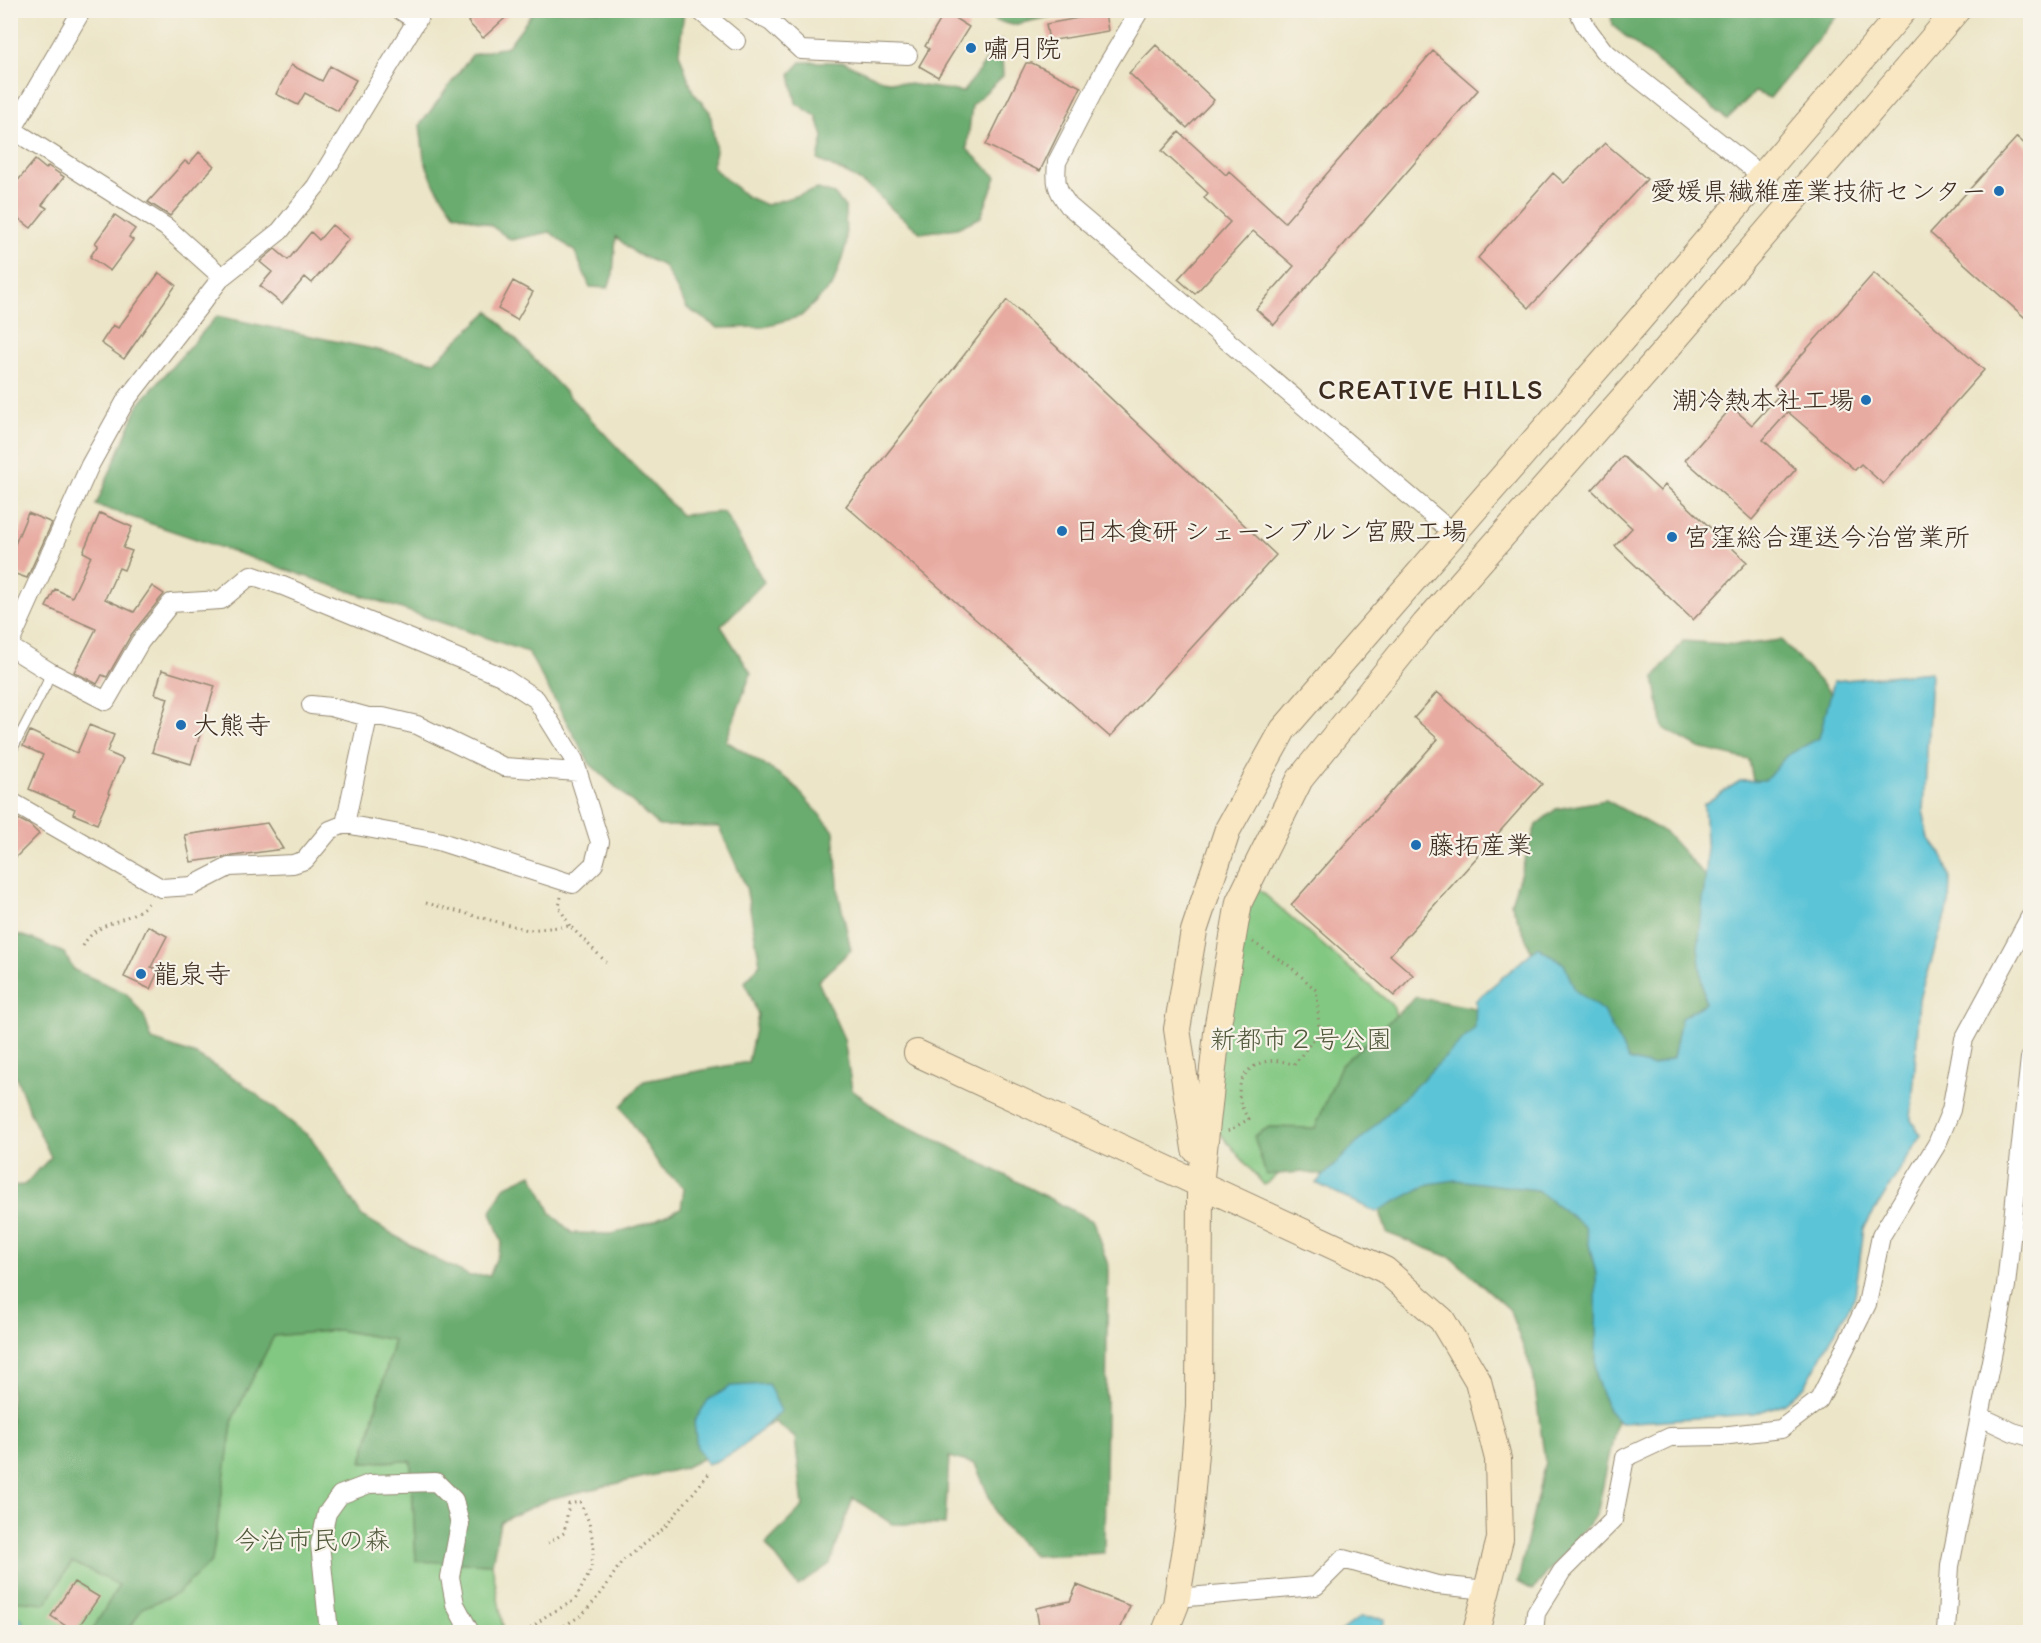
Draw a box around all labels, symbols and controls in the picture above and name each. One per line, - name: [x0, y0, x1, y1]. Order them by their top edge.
- place label: 嘯月院: [983, 32, 1061, 64]
- marker: 嘯月院: [964, 41, 978, 55]
- place label: 愛媛県繊維産業技術センター: [1650, 175, 1987, 207]
- marker: 愛媛県繊維産業技術センター: [1992, 184, 2006, 198]
- district label: CREATIVE HILLS: [1318, 372, 1544, 406]
- place label: 潮冷熱本社工場: [1672, 384, 1854, 416]
- marker: 潮冷熱本社工場: [1859, 393, 1873, 407]
- place label: 日本食研 シェーンブルン宮殿工場: [1074, 515, 1467, 547]
- place label: 宮窪総合運送今治営業所: [1684, 521, 1970, 553]
- marker: 日本食研 シェーンブルン宮殿工場: [1055, 524, 1069, 538]
- marker: 宮窪総合運送今治営業所: [1665, 530, 1679, 544]
- place label: 大熊寺: [193, 709, 271, 741]
- marker: 大熊寺: [174, 718, 188, 732]
- place label: 藤拓産業: [1428, 829, 1532, 861]
- marker: 藤拓産業: [1409, 838, 1423, 852]
- place label: 龍泉寺: [153, 958, 231, 990]
- marker: 龍泉寺: [134, 967, 148, 981]
- park label: 新都市２号公園: [1210, 1023, 1392, 1055]
- park label: 今治市民の森: [234, 1524, 390, 1556]

